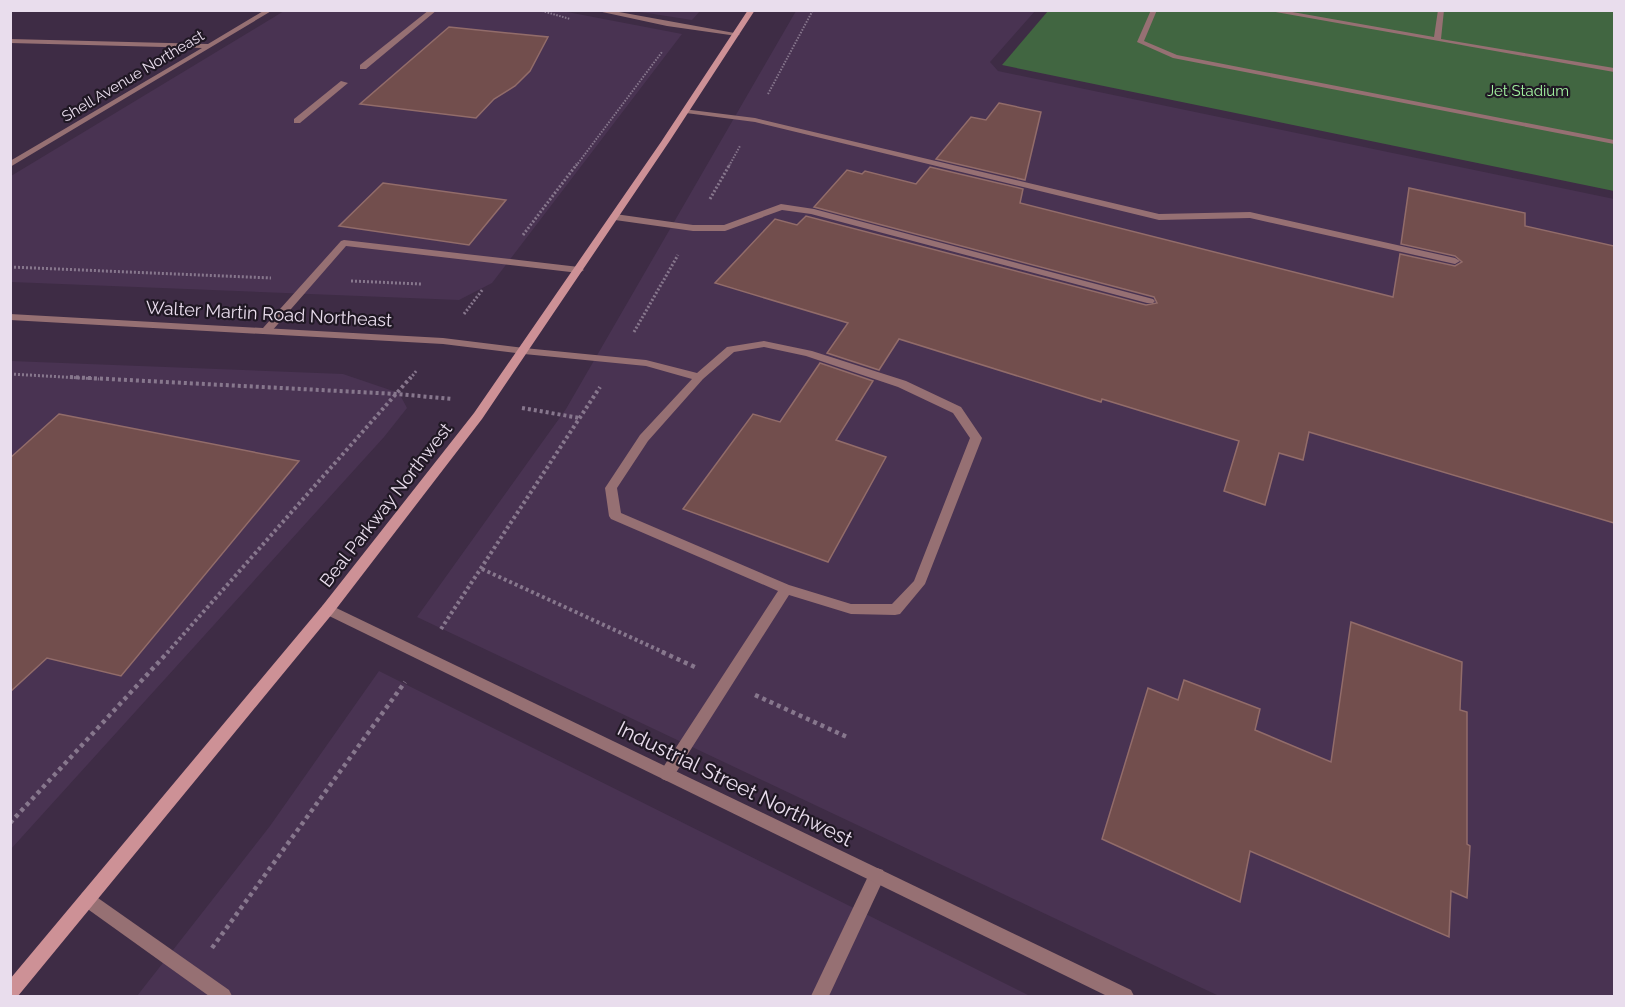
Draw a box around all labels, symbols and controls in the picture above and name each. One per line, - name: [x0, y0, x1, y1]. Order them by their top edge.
- street label: Shell Avenue Northeast: [59, 26, 207, 126]
- park label: Jet Stadium: [1487, 82, 1569, 100]
- street label: Walter Martin Road Northeast: [145, 297, 393, 330]
- street label: Beal Parkway Northwest: [315, 418, 456, 591]
- street label: Industrial Street Northwest: [613, 716, 857, 851]

